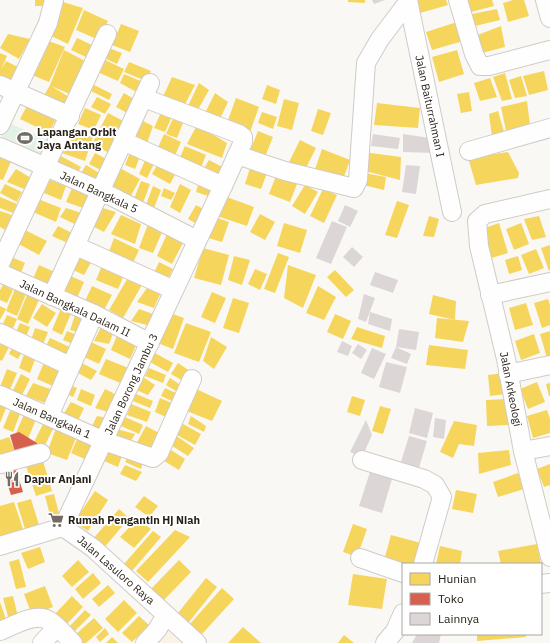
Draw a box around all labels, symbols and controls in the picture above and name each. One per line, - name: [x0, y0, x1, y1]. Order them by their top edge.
- street label: Jalan Baiturrahman I: [412, 54, 448, 158]
- place label: Lapangan Orbit Jaya Antang: [37, 125, 116, 152]
- sports icon: Lapangan Orbit Jaya Antang: [16, 129, 34, 147]
- street label: Jalan Bangkala 5: [58, 168, 140, 216]
- street label: Jalan Bangkala Dalam II: [17, 276, 133, 340]
- street label: Jalan Borong Jambu 3: [101, 331, 161, 437]
- street label: Jalan Arkeologi: [497, 350, 525, 428]
- street label: Jalan Bangkala 1: [11, 395, 94, 442]
- restaurant icon: Dapur Anjani: [3, 470, 21, 488]
- place label: Dapur Anjani: [24, 472, 91, 486]
- supermarket icon: Rumah Pengantin Hj Niah: [47, 511, 65, 529]
- place label: Rumah Pengantin Hj Niah: [68, 513, 200, 527]
- street label: Jalan Lasuloro Raya: [74, 533, 158, 608]
- legend: [402, 563, 542, 635]
- text: Hunian: [438, 571, 476, 586]
- text: Toko: [438, 591, 464, 606]
- text: Lainnya: [438, 611, 480, 626]

